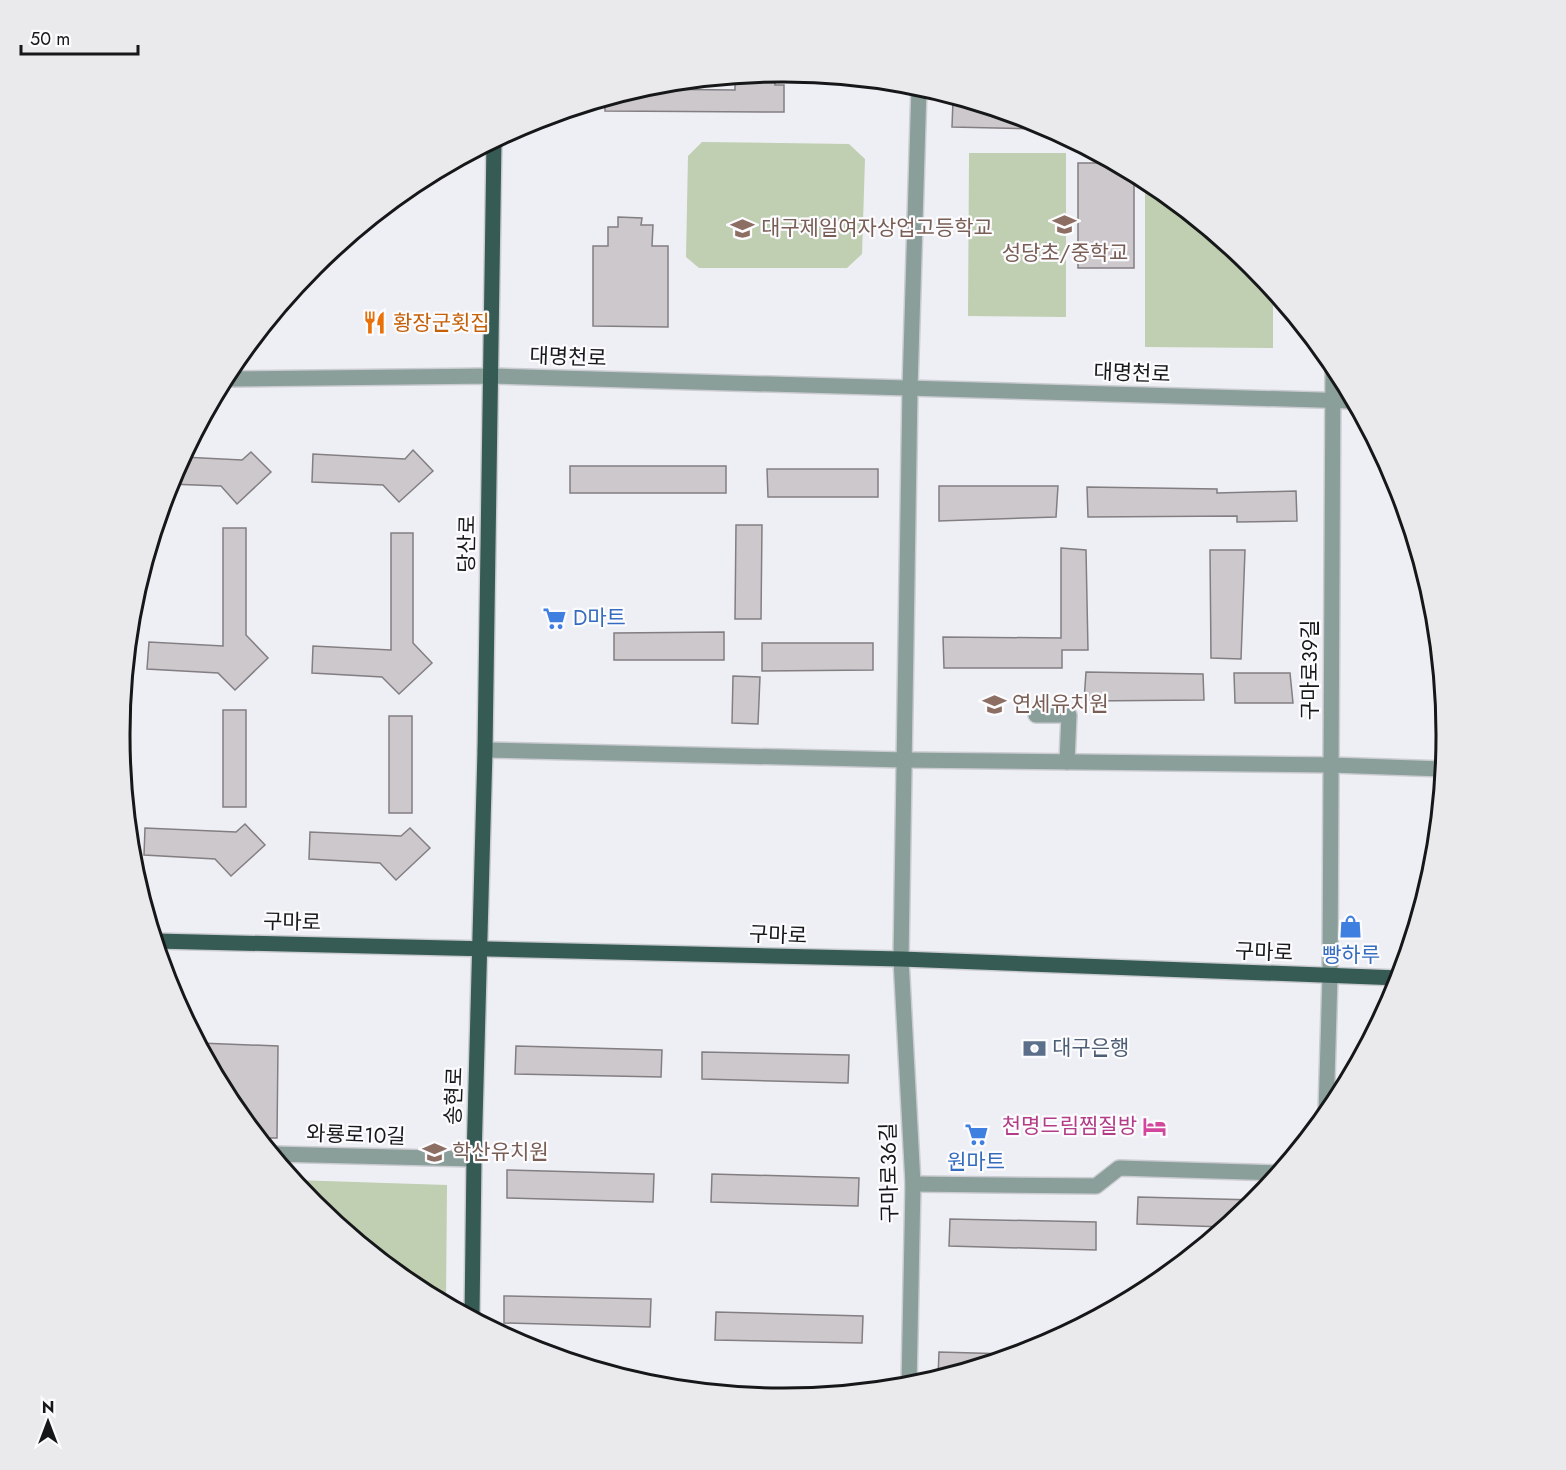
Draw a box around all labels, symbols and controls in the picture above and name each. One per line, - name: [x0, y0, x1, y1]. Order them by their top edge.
- scale bar: [21, 18, 138, 56]
- text: 50 m: [30, 26, 70, 52]
- school or university icon: 성당초/중학교: [1052, 212, 1078, 238]
- place label: 대구제일여자상업고등학교: [761, 213, 993, 243]
- school or university icon: 대구제일여자상업고등학교: [730, 215, 756, 241]
- place label: 성당초/중학교: [1002, 238, 1128, 268]
- place label: 황장군횟집: [393, 308, 490, 338]
- restaurant icon: 황장군횟집: [362, 310, 388, 336]
- street label: 대명천로: [529, 341, 607, 373]
- street label: 대명천로: [1093, 357, 1171, 389]
- street label: 당산로: [451, 515, 483, 573]
- place label: D마트: [573, 603, 626, 633]
- supermarket icon: D마트: [542, 605, 568, 631]
- street label: 구마로39길: [1295, 620, 1325, 720]
- place label: 연세유치원: [1012, 689, 1109, 719]
- school or university icon: 연세유치원: [981, 691, 1007, 717]
- street label: 구마로: [263, 906, 321, 938]
- shop icon: 빵하루: [1338, 914, 1364, 940]
- street label: 구마로: [749, 919, 807, 951]
- street label: 구마로: [1235, 936, 1293, 968]
- place label: 빵하루: [1322, 940, 1380, 970]
- place label: 대구은행: [1052, 1033, 1129, 1063]
- bank icon: 대구은행: [1021, 1035, 1047, 1061]
- street label: 송현로: [438, 1067, 470, 1125]
- place label: 천명드림찜질방: [1002, 1111, 1137, 1141]
- hotel icon: 천명드림찜질방: [1142, 1113, 1168, 1139]
- street label: 와룡로10길: [306, 1118, 406, 1152]
- supermarket icon: 원마트: [963, 1121, 989, 1147]
- street label: 구마로36길: [873, 1122, 905, 1224]
- place label: 학산유치원: [452, 1137, 549, 1167]
- school or university icon: 학산유치원: [421, 1139, 447, 1165]
- place label: 원마트: [947, 1147, 1005, 1177]
- north arrow: [18, 1392, 78, 1452]
- text: N: [42, 1396, 54, 1419]

